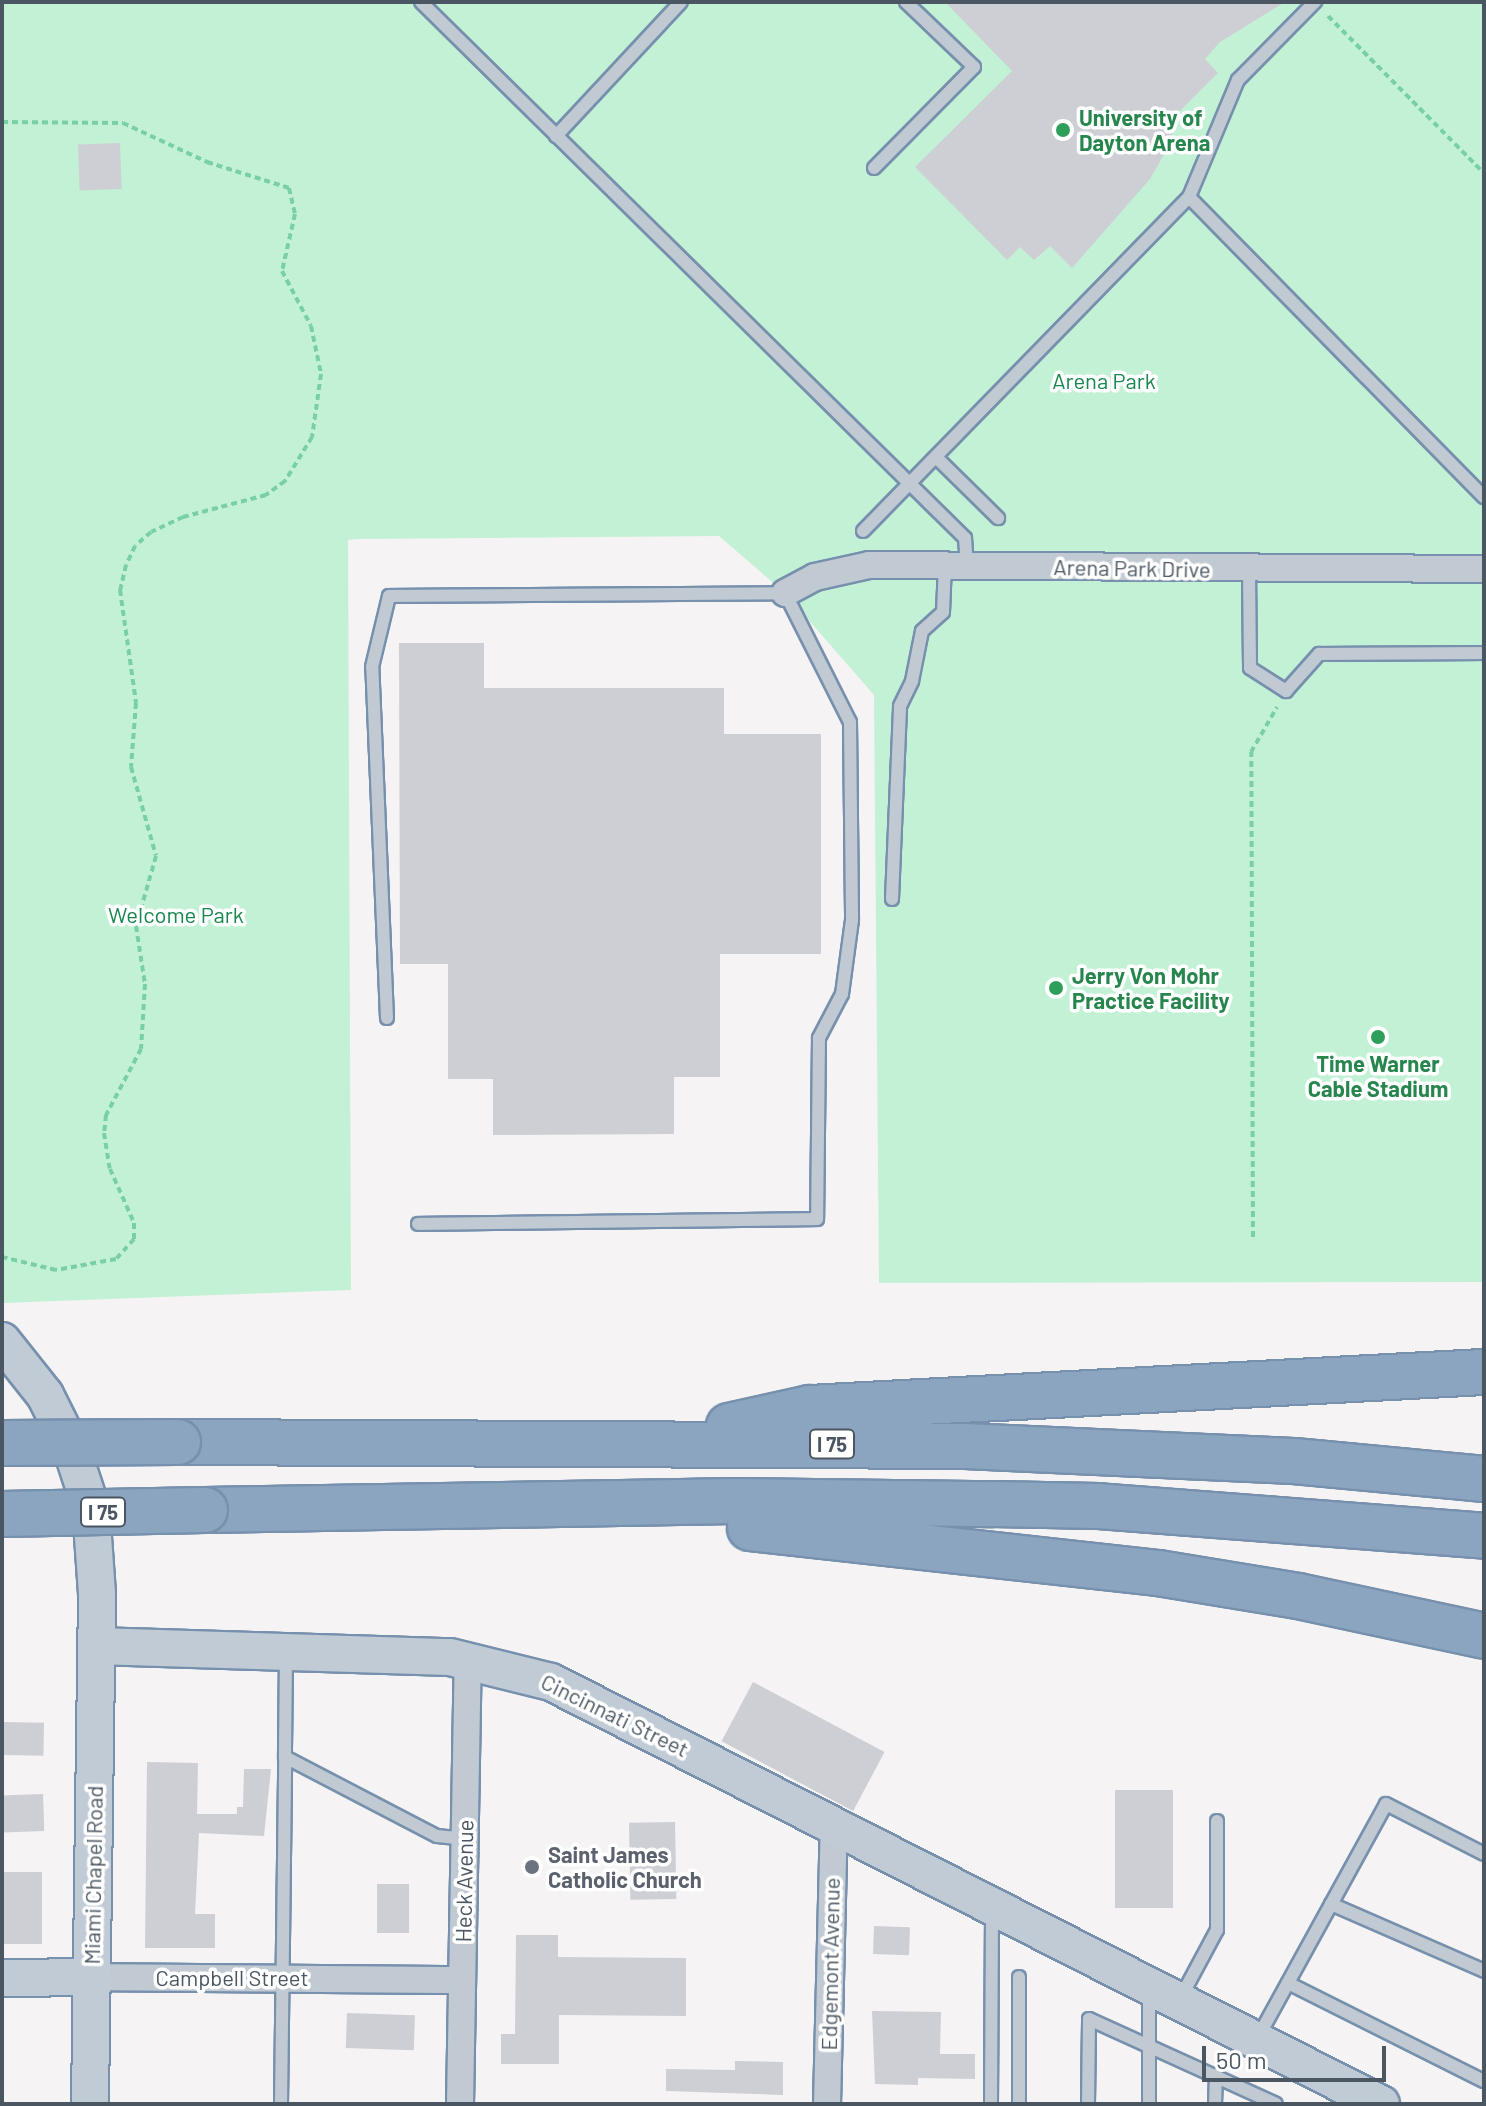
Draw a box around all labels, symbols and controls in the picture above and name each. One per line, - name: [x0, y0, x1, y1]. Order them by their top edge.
- place label: University of Dayton Arena: [1079, 104, 1210, 156]
- marker: University of Dayton Arena: [1054, 121, 1072, 139]
- park label: Arena Park: [1052, 368, 1156, 394]
- street label: Arena Park Drive: [1053, 553, 1211, 583]
- park label: Welcome Park: [108, 902, 244, 928]
- place label: Jerry Von Mohr Practice Facility: [1072, 962, 1230, 1014]
- marker: Jerry Von Mohr Practice Facility: [1047, 979, 1065, 997]
- marker: Time Warner Cable Stadium: [1369, 1028, 1387, 1046]
- place label: Time Warner Cable Stadium: [1308, 1050, 1448, 1102]
- road number: I 75: [808, 1428, 856, 1460]
- road number: I 75: [79, 1496, 127, 1528]
- street label: Cincinnati Street: [537, 1668, 693, 1762]
- street label: Miami Chapel Road: [78, 1785, 108, 1965]
- street label: Heck Avenue: [450, 1819, 478, 1943]
- place label: Saint James Catholic Church: [548, 1841, 702, 1892]
- marker: Saint James Catholic Church: [523, 1858, 541, 1876]
- street label: Edgemont Avenue: [815, 1877, 845, 2051]
- street label: Campbell Street: [156, 1965, 308, 1991]
- scale bar: [1206, 2030, 1390, 2080]
- text: 50 m: [1216, 2045, 1267, 2074]

